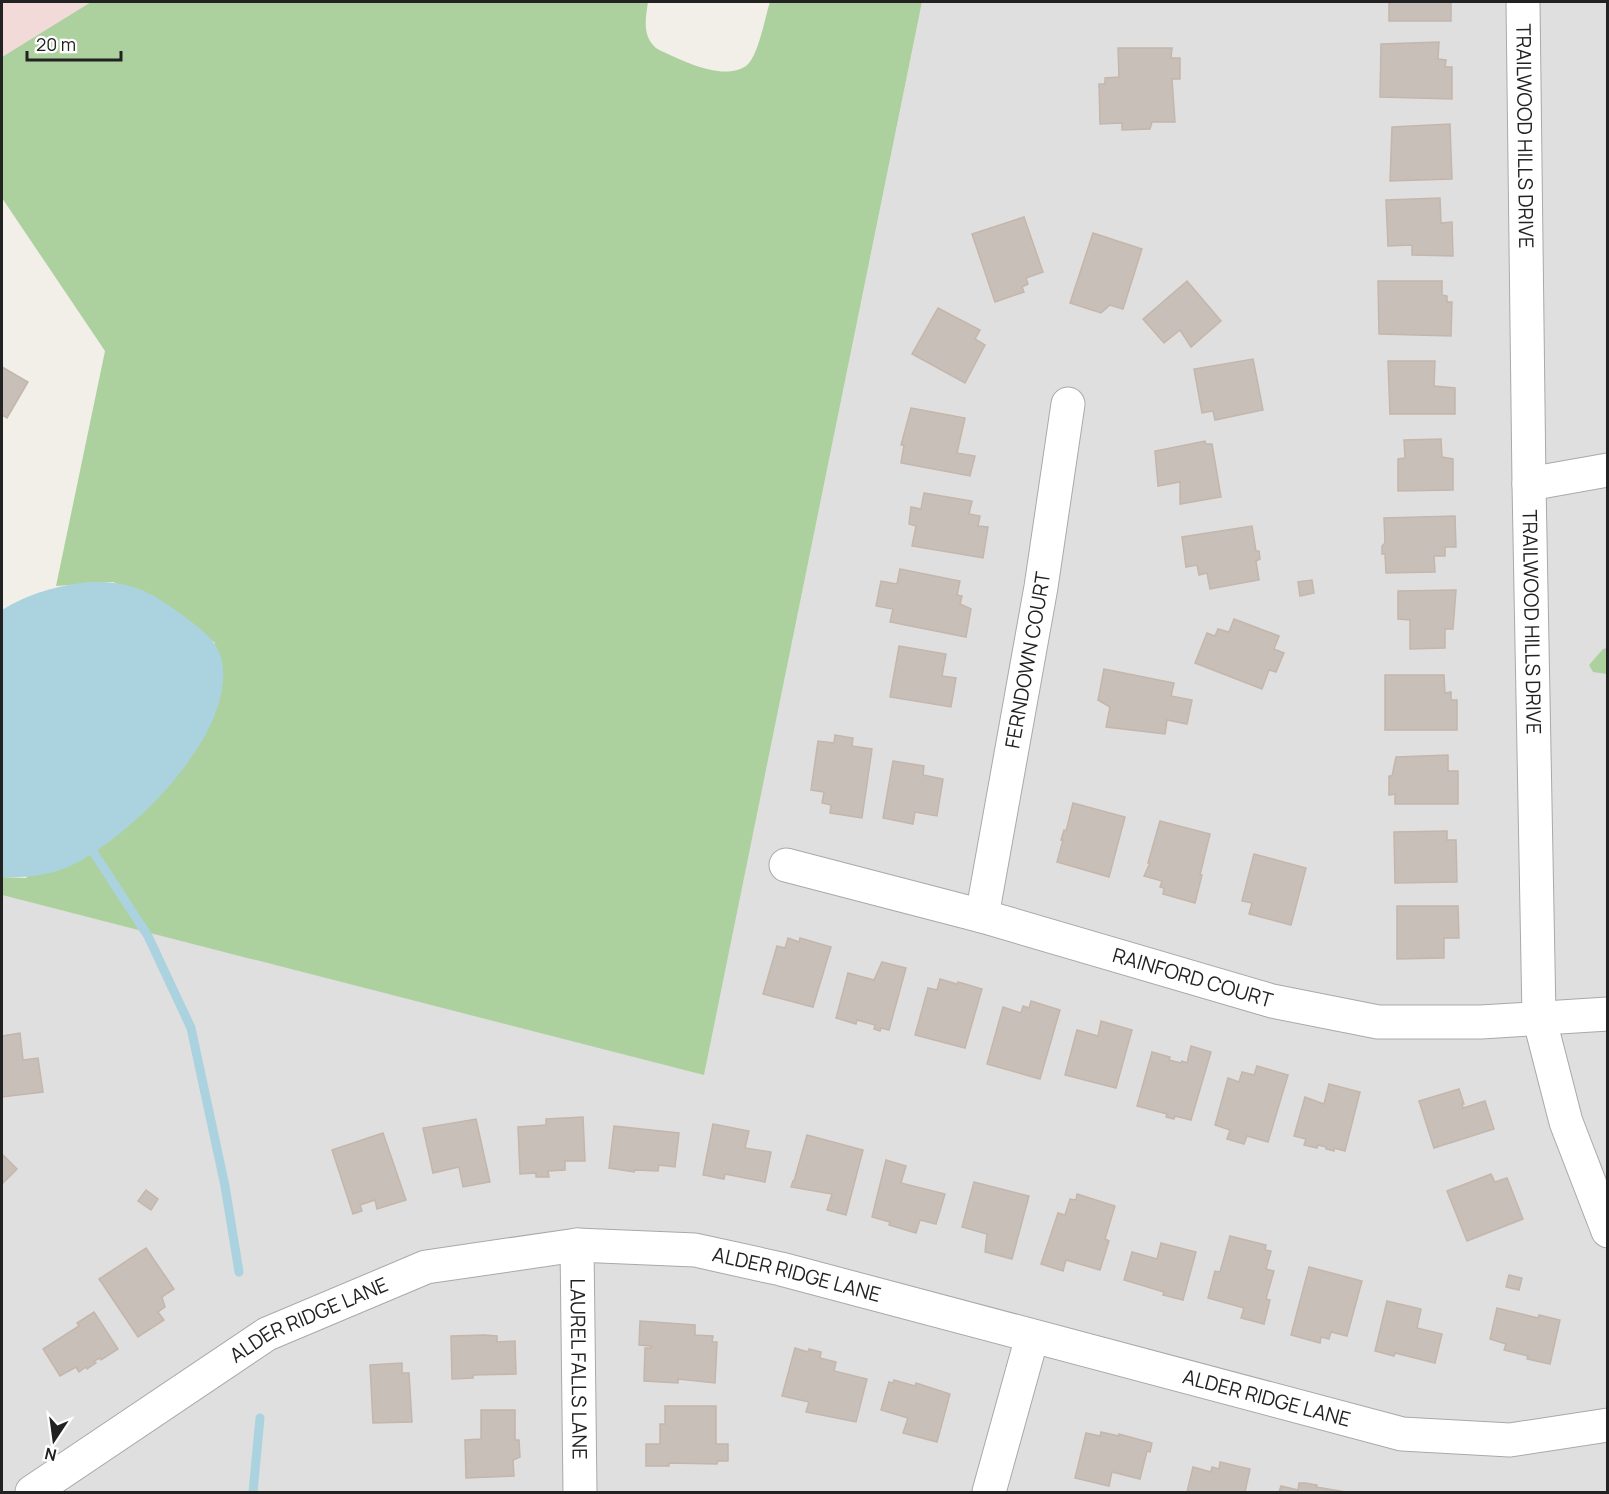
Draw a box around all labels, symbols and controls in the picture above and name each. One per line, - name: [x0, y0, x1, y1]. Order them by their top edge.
- scale bar: [27, 24, 122, 62]
- street label: TRAILWOOD HILLS DRIVE: [1510, 24, 1540, 248]
- text: 20 m: [36, 32, 76, 56]
- street label: TRAILWOOD HILLS DRIVE: [1516, 509, 1548, 734]
- street label: FERNDOWN COURT: [998, 570, 1056, 750]
- street label: RAINFORD COURT: [1109, 941, 1276, 1014]
- street label: ALDER RIDGE LANE: [710, 1240, 884, 1308]
- street label: ALDER RIDGE LANE: [224, 1271, 392, 1368]
- street label: LAUREL FALLS LANE: [564, 1278, 594, 1460]
- street label: ALDER RIDGE LANE: [1180, 1362, 1354, 1433]
- north arrow: [24, 1410, 84, 1470]
- text: N: [43, 1443, 59, 1467]

